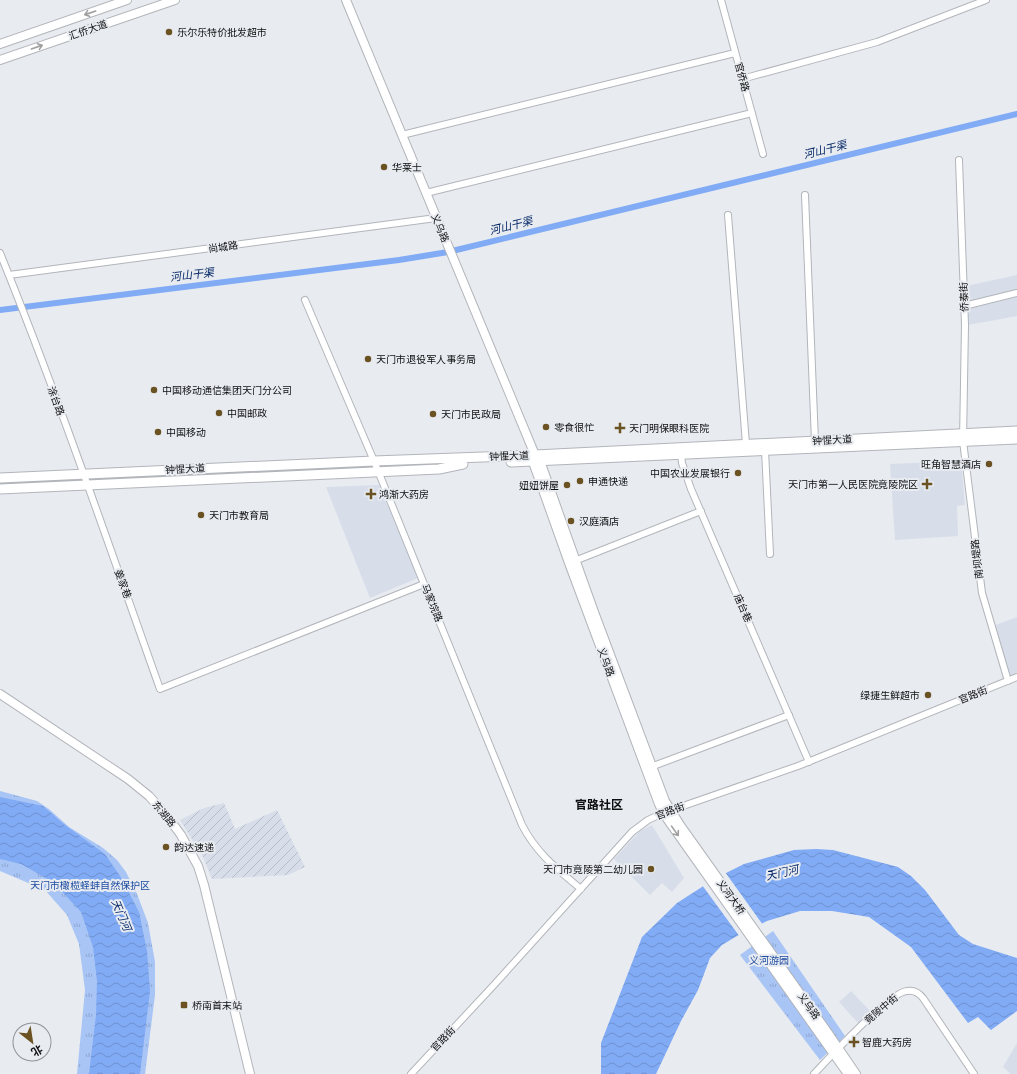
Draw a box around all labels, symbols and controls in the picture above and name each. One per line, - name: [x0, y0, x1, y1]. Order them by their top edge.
- one-way arrow: [85, 9, 97, 17]
- street label: 汇侨大道: [67, 18, 109, 42]
- marker: 乐尔乐特价批发超市: [164, 27, 174, 37]
- place label: 乐尔乐特价批发超市: [177, 27, 267, 38]
- one-way arrow: [30, 43, 43, 50]
- street label: 官侨路: [733, 61, 751, 93]
- water label: 河山干渠: [802, 138, 850, 162]
- marker: 华莱士: [379, 162, 389, 172]
- place label: 华莱士: [392, 162, 422, 173]
- street label: 义乌路: [429, 212, 451, 244]
- water label: 河山干渠: [488, 214, 536, 238]
- street label: 尚城路: [207, 239, 239, 255]
- water label: 河山干渠: [169, 266, 217, 284]
- street label: 侨泰街: [958, 282, 970, 313]
- marker: 天门市退役军人事务局: [363, 354, 373, 364]
- place label: 天门市退役军人事务局: [376, 354, 476, 365]
- street label: 涂台路: [46, 385, 66, 417]
- marker: 中国移动通信集团天门分公司: [149, 385, 159, 395]
- place label: 中国移动通信集团天门分公司: [162, 385, 292, 396]
- marker: 中国邮政: [214, 408, 224, 418]
- place label: 中国邮政: [227, 408, 267, 419]
- marker: 天门市民政局: [428, 409, 438, 419]
- place label: 天门市民政局: [441, 409, 501, 420]
- marker: 零食很忙: [541, 422, 551, 432]
- place label: 零食很忙: [554, 422, 594, 433]
- marker: 天门明保眼科医院: [614, 422, 626, 434]
- place label: 天门明保眼科医院: [629, 423, 709, 434]
- marker: 中国移动: [153, 427, 163, 437]
- place label: 中国移动: [166, 427, 206, 438]
- street label: 钟惺大道: [812, 433, 852, 447]
- street label: 钟惺大道: [489, 450, 529, 462]
- place label: 旺角智慧酒店: [921, 459, 981, 470]
- marker: 旺角智慧酒店: [984, 459, 994, 469]
- street label: 钟惺大道: [165, 462, 205, 476]
- place label: 中国农业发展银行: [650, 468, 730, 479]
- marker: 中国农业发展银行: [733, 468, 743, 478]
- marker: 申通快递: [575, 476, 585, 486]
- place label: 申通快递: [588, 476, 628, 487]
- marker: 天门市第一人民医院竟陵院区: [921, 478, 933, 490]
- place label: 天门市第一人民医院竟陵院区: [788, 479, 918, 490]
- place label: 妞妞饼屋: [519, 480, 559, 491]
- marker: 妞妞饼屋: [562, 480, 572, 490]
- marker: 鸿渐大药房: [366, 489, 376, 499]
- place label: 鸿渐大药房: [379, 489, 429, 500]
- marker: 天门市教育局: [196, 510, 206, 520]
- place label: 天门市教育局: [209, 510, 269, 521]
- marker: 汉庭酒店: [566, 516, 576, 526]
- place label: 汉庭酒店: [579, 516, 619, 527]
- street label: 南坝堤路: [969, 538, 985, 580]
- street label: 姜家巷: [113, 568, 133, 600]
- street label: 马家垸路: [419, 582, 445, 624]
- street label: 庙台巷: [732, 592, 754, 624]
- street label: 义乌路: [596, 646, 616, 678]
- street label: 官路街: [957, 684, 989, 706]
- place label: 绿捷生鲜超市: [860, 690, 920, 701]
- marker: 绿捷生鲜超市: [923, 690, 933, 700]
- district label: 官路社区: [575, 798, 623, 812]
- street label: 东湖路: [150, 799, 178, 829]
- street label: 官路街: [654, 800, 686, 822]
- one-way arrow: [671, 825, 679, 836]
- marker: 韵达速递: [161, 842, 171, 852]
- place label: 韵达速递: [174, 842, 214, 853]
- water label: 天门河: [764, 863, 801, 883]
- place label: 天门市竟陵第二幼儿园: [543, 864, 643, 875]
- marker: 天门市竟陵第二幼儿园: [646, 864, 656, 874]
- street label: 义河大桥: [715, 878, 747, 916]
- park label: 天门市橄榄蛏蚌自然保护区: [30, 880, 150, 891]
- water label: 天门河: [109, 897, 134, 935]
- park label: 义河游园: [749, 955, 789, 966]
- street label: 义乌路: [796, 991, 822, 1021]
- street label: 竟陵中街: [862, 992, 900, 1026]
- marker: 桥南首末站: [179, 1000, 189, 1010]
- place label: 桥南首末站: [192, 1000, 242, 1011]
- north arrow: [12, 1022, 52, 1062]
- street label: 官路街: [429, 1024, 457, 1054]
- marker: 智鹿大药房: [849, 1037, 859, 1047]
- place label: 智鹿大药房: [862, 1037, 912, 1048]
- text: 北: [29, 1042, 45, 1059]

